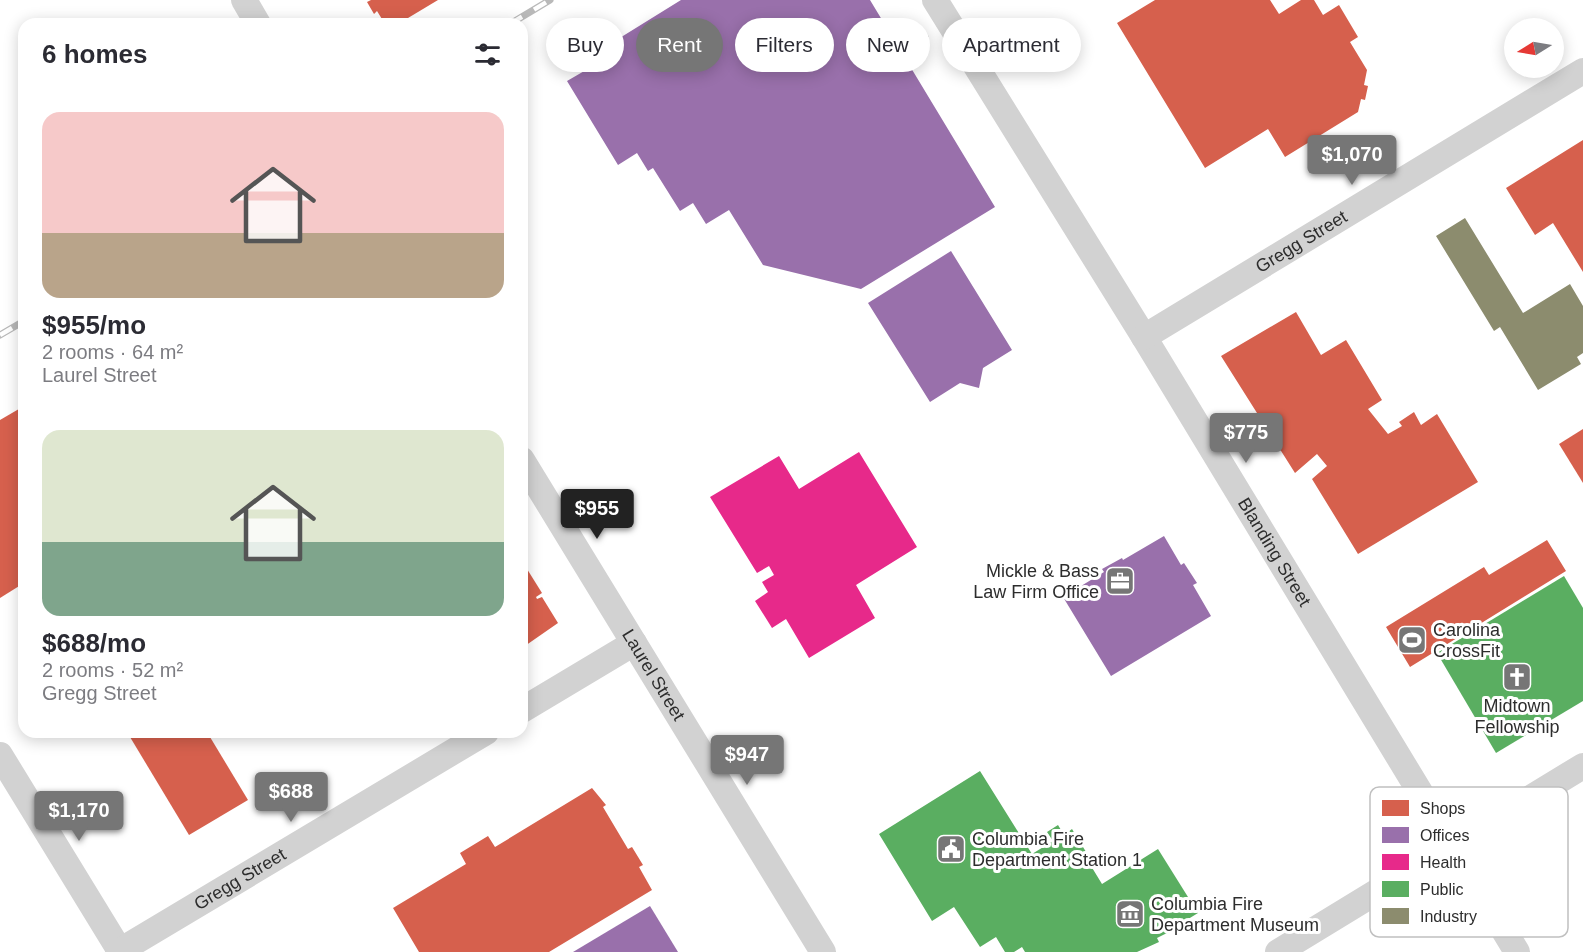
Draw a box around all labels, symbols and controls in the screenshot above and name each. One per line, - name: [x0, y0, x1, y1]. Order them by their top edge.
- chip: Buy: [546, 18, 624, 72]
- chip: Rent: [636, 18, 723, 72]
- chip: Filters: [735, 18, 834, 72]
- chip: New: [846, 18, 930, 72]
- chip: Apartment: [942, 18, 1081, 72]
- north arrow: [1504, 18, 1564, 78]
- map controls: [1504, 18, 1564, 78]
- icon: filters: [471, 38, 504, 71]
- text: 6 homes: [42, 39, 148, 69]
- pin: $1,070: [1303, 135, 1401, 186]
- text: $1,070: [1321, 143, 1383, 165]
- icon: home: [219, 151, 327, 259]
- street label: Gregg Street: [1252, 206, 1351, 277]
- text: $955/mo: [42, 310, 146, 340]
- text: 2 rooms · 64 m²: [42, 341, 183, 363]
- text: Laurel Street: [42, 364, 157, 386]
- pin: $775: [1210, 413, 1282, 464]
- text: $775: [1224, 421, 1268, 443]
- icon: home: [219, 469, 327, 577]
- pin: $955: [561, 489, 633, 540]
- street label: Blanding Street: [1234, 494, 1315, 610]
- text: $955: [575, 497, 619, 519]
- place label: Mickle & Bass Law Firm Office: [973, 561, 1099, 602]
- office icon: Mickle & Bass Law Firm Office: [1104, 565, 1136, 597]
- place label: Carolina CrossFit: [1433, 620, 1501, 661]
- sports icon: Carolina CrossFit: [1396, 624, 1428, 656]
- street label: Laurel Street: [618, 626, 689, 724]
- text: $688/mo: [42, 628, 146, 658]
- text: 2 rooms · 52 m²: [42, 659, 183, 681]
- church icon: Midtown Fellowship: [1501, 661, 1533, 693]
- text: Gregg Street: [42, 682, 157, 704]
- place label: Midtown Fellowship: [1474, 696, 1560, 737]
- pin: $947: [711, 735, 783, 786]
- text: $947: [725, 743, 769, 765]
- pin: $688: [255, 772, 327, 823]
- text: $688: [269, 780, 313, 802]
- legend: [1370, 787, 1568, 937]
- pin: $1,170: [30, 791, 128, 842]
- text: $1,170: [48, 799, 110, 821]
- text: Shops: [1420, 800, 1465, 817]
- text: Offices: [1420, 827, 1470, 844]
- place label: Columbia Fire Department Station 1: [972, 829, 1142, 870]
- public building icon: Columbia Fire Department Station 1: [935, 833, 967, 865]
- street label: Gregg Street: [190, 844, 289, 914]
- text: Health: [1420, 854, 1466, 871]
- text: Public: [1420, 881, 1464, 898]
- place label: Columbia Fire Department Museum: [1151, 894, 1319, 935]
- museum icon: Columbia Fire Department Museum: [1114, 898, 1146, 930]
- text: Industry: [1420, 908, 1477, 925]

